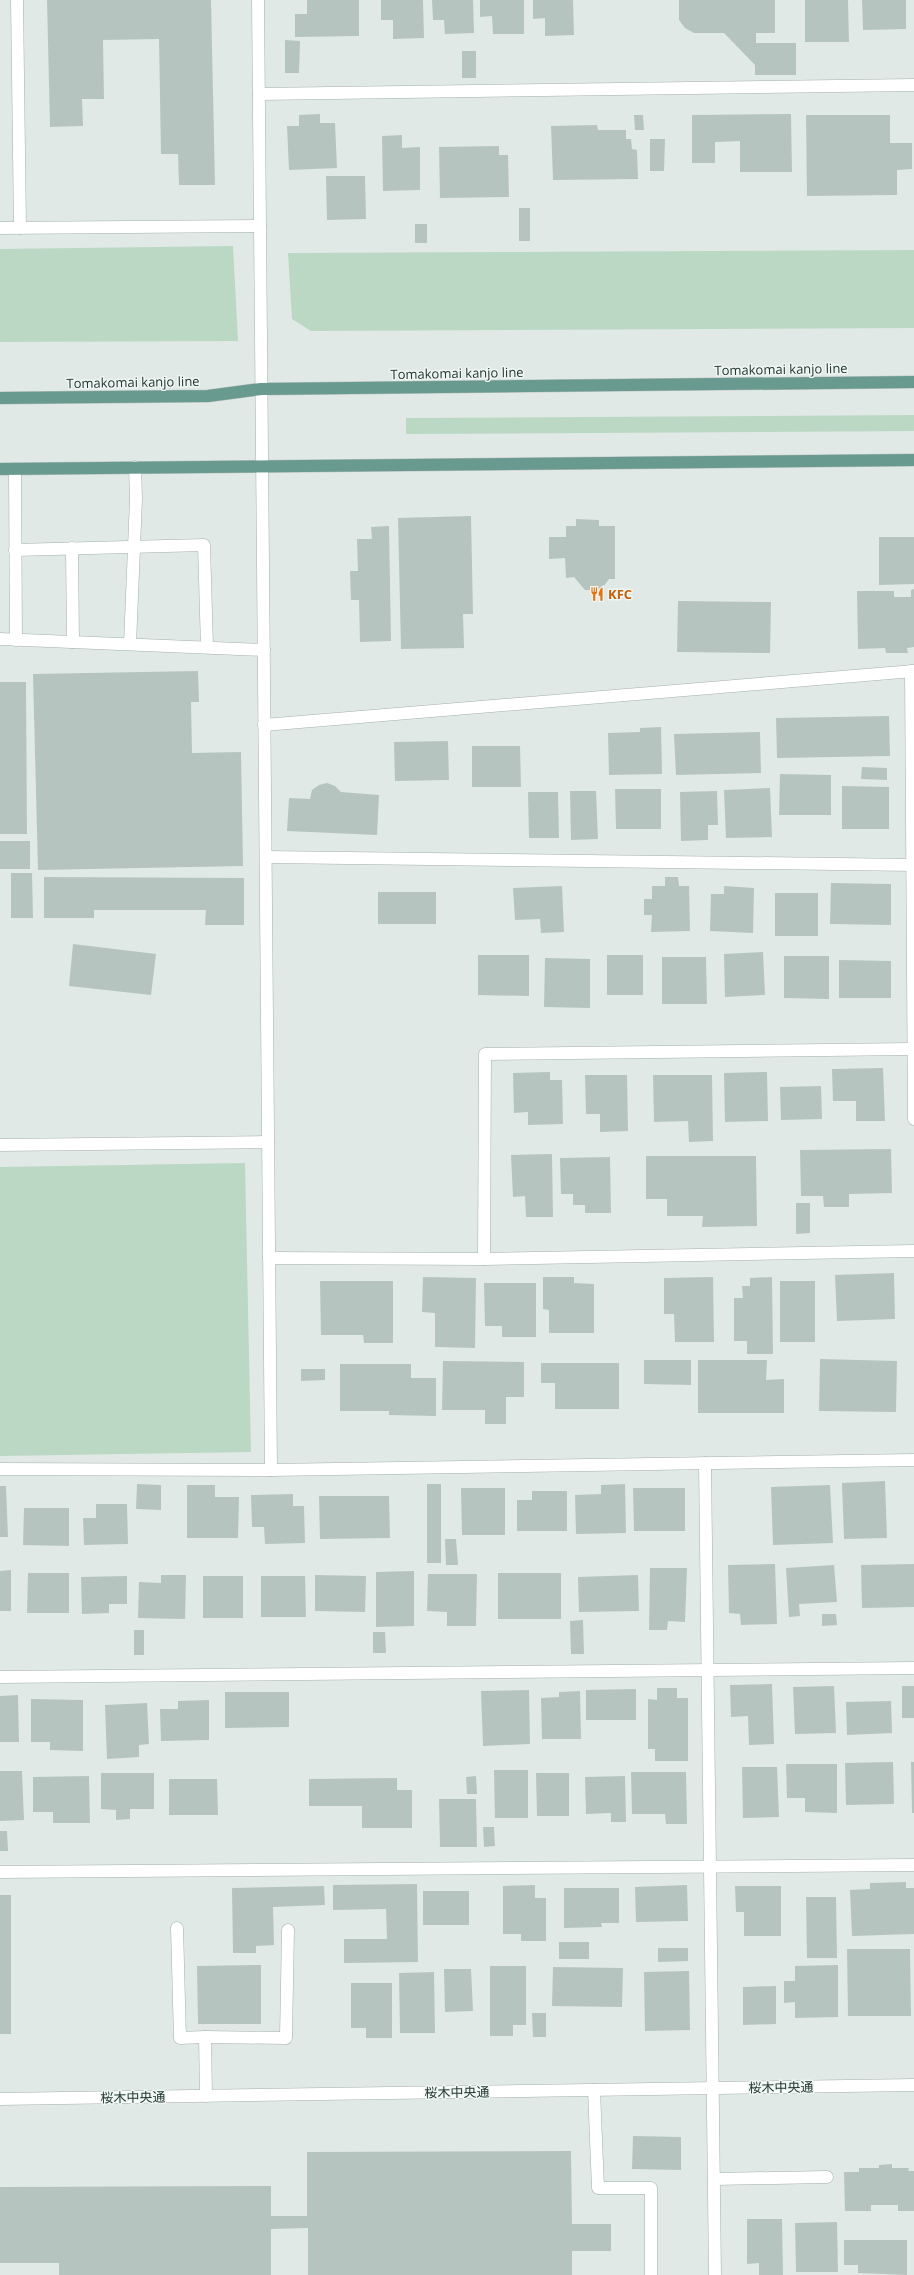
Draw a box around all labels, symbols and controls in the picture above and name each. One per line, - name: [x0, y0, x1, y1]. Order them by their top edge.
- street label: Tomakomai kanjo line: [714, 359, 848, 379]
- street label: Tomakomai kanjo line: [390, 363, 524, 383]
- street label: Tomakomai kanjo line: [66, 372, 200, 392]
- place label: KFC: [608, 585, 632, 603]
- restaurant icon: KFC: [589, 586, 605, 602]
- street label: 桜木中央通: [748, 2077, 814, 2097]
- street label: 桜木中央通: [424, 2082, 490, 2102]
- street label: 桜木中央通: [100, 2087, 166, 2107]

